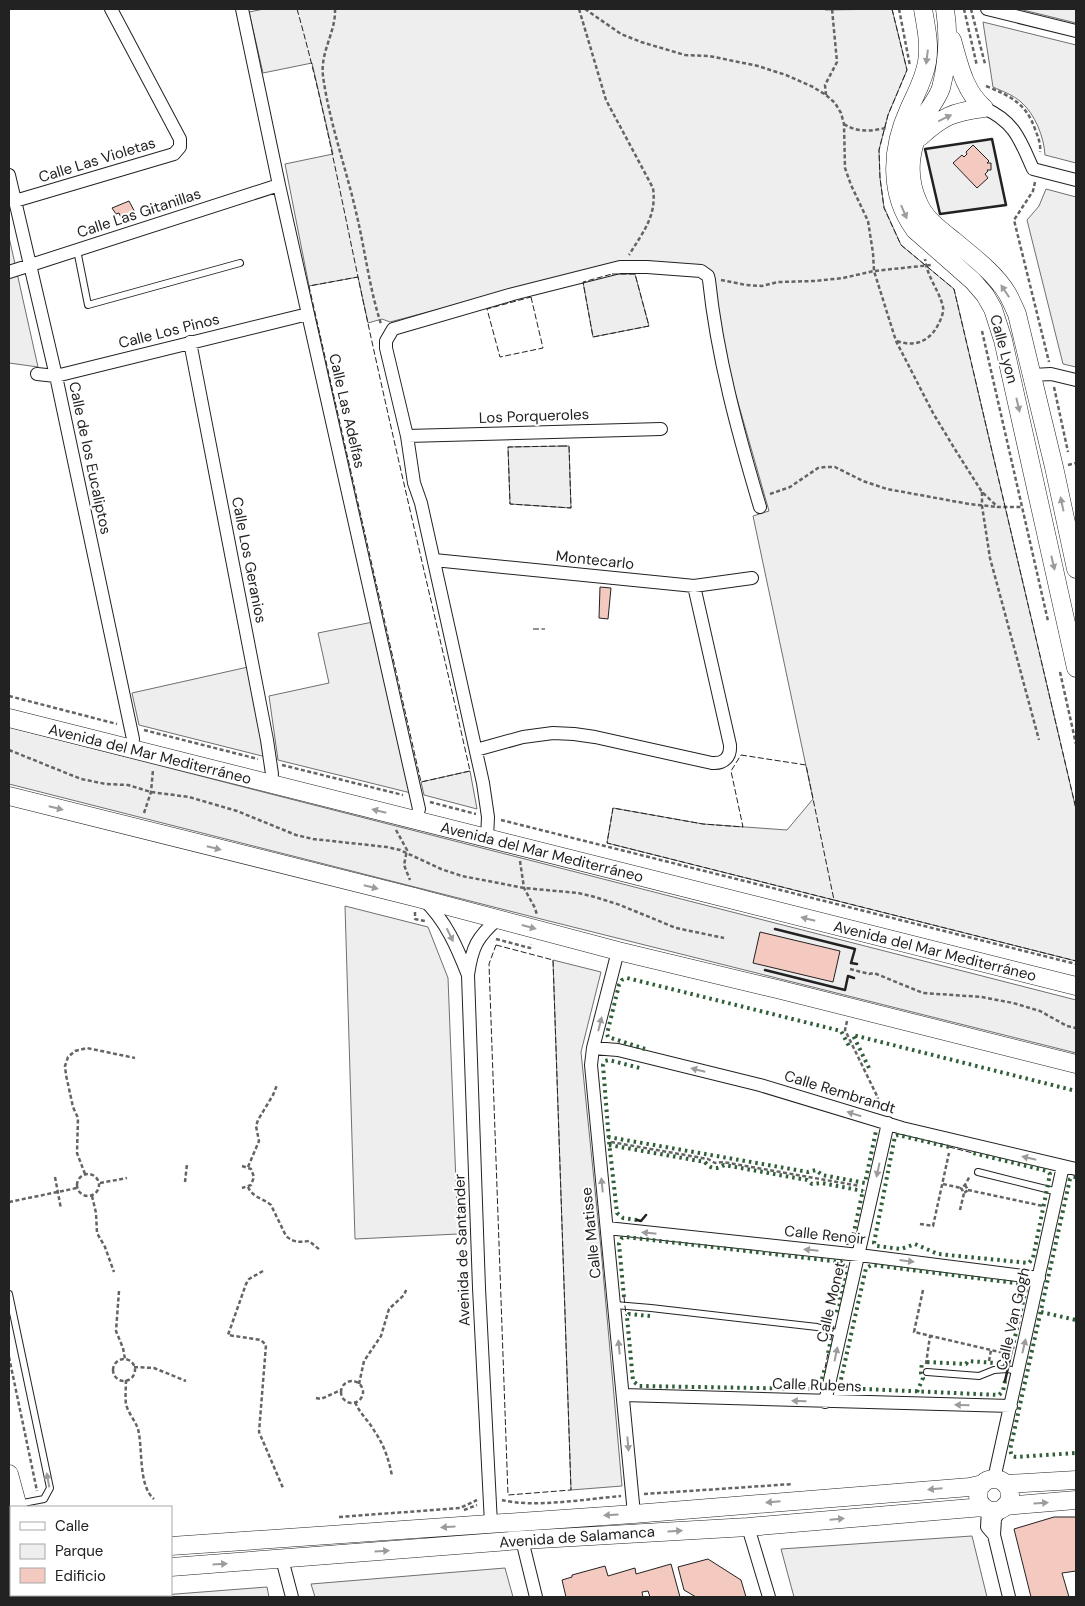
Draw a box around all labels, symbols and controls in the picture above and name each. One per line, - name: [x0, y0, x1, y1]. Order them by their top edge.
- one-way arrow: [923, 49, 931, 65]
- one-way arrow: [938, 114, 952, 122]
- street label: Calle Las Violetas: [36, 133, 158, 187]
- street label: Calle Las Gitanillas: [74, 184, 204, 242]
- one-way arrow: [901, 205, 909, 219]
- one-way arrow: [1000, 285, 1010, 298]
- street label: Calle Los Pinos: [116, 309, 222, 353]
- street label: Calle Lyon: [985, 312, 1023, 386]
- street label: Calle Las Adelfas: [324, 352, 370, 470]
- street label: Calle de los Eucaliptos: [64, 380, 116, 536]
- one-way arrow: [1014, 397, 1022, 413]
- street label: Los Porqueroles: [478, 404, 590, 428]
- street label: Calle Los Geranios: [227, 495, 271, 625]
- one-way arrow: [1058, 496, 1066, 512]
- street label: Montecarlo: [555, 546, 635, 574]
- one-way arrow: [1049, 556, 1057, 571]
- street label: Avenida del Mar Mediterráneo: [47, 719, 254, 789]
- one-way arrow: [48, 804, 64, 812]
- one-way arrow: [372, 807, 387, 815]
- street label: Avenida del Mar Mediterráneo: [439, 817, 646, 887]
- one-way arrow: [206, 844, 221, 852]
- one-way arrow: [364, 883, 379, 891]
- one-way arrow: [801, 915, 816, 923]
- street label: Avenida del Mar Mediterráneo: [832, 916, 1039, 986]
- one-way arrow: [521, 923, 536, 931]
- one-way arrow: [446, 928, 454, 942]
- one-way arrow: [596, 1016, 604, 1031]
- one-way arrow: [690, 1066, 705, 1074]
- street label: Calle Rembrandt: [782, 1066, 898, 1118]
- one-way arrow: [847, 1109, 862, 1117]
- one-way arrow: [1021, 1154, 1036, 1162]
- one-way arrow: [874, 1163, 882, 1178]
- street label: Avenida de Santander: [449, 1173, 475, 1327]
- one-way arrow: [598, 1177, 606, 1193]
- street label: Calle Matisse: [576, 1186, 606, 1280]
- street label: Calle Renoir: [783, 1221, 867, 1249]
- one-way arrow: [641, 1228, 657, 1236]
- one-way arrow: [802, 1246, 818, 1254]
- one-way arrow: [900, 1257, 916, 1265]
- street label: Calle Monet: [812, 1260, 850, 1344]
- street label: Calle Van Gogh: [991, 1266, 1035, 1372]
- one-way arrow: [615, 1338, 623, 1354]
- one-way arrow: [1020, 1338, 1028, 1354]
- one-way arrow: [832, 1346, 840, 1361]
- street label: Calle Rubens: [772, 1373, 862, 1397]
- one-way arrow: [791, 1396, 807, 1404]
- one-way arrow: [954, 1400, 970, 1408]
- one-way arrow: [624, 1436, 632, 1452]
- one-way arrow: [44, 1471, 52, 1487]
- one-way arrow: [926, 1486, 942, 1494]
- one-way arrow: [764, 1499, 780, 1507]
- one-way arrow: [1033, 1499, 1049, 1507]
- legend: [10, 1506, 172, 1596]
- one-way arrow: [602, 1512, 618, 1520]
- one-way arrow: [830, 1515, 846, 1523]
- text: Calle: [55, 1516, 89, 1536]
- street label: Avenida de Salamanca: [498, 1522, 656, 1552]
- one-way arrow: [440, 1523, 456, 1531]
- one-way arrow: [668, 1527, 684, 1535]
- text: Parque: [55, 1541, 103, 1561]
- one-way arrow: [374, 1547, 390, 1555]
- one-way arrow: [212, 1559, 228, 1567]
- text: Edificio: [55, 1566, 106, 1586]

